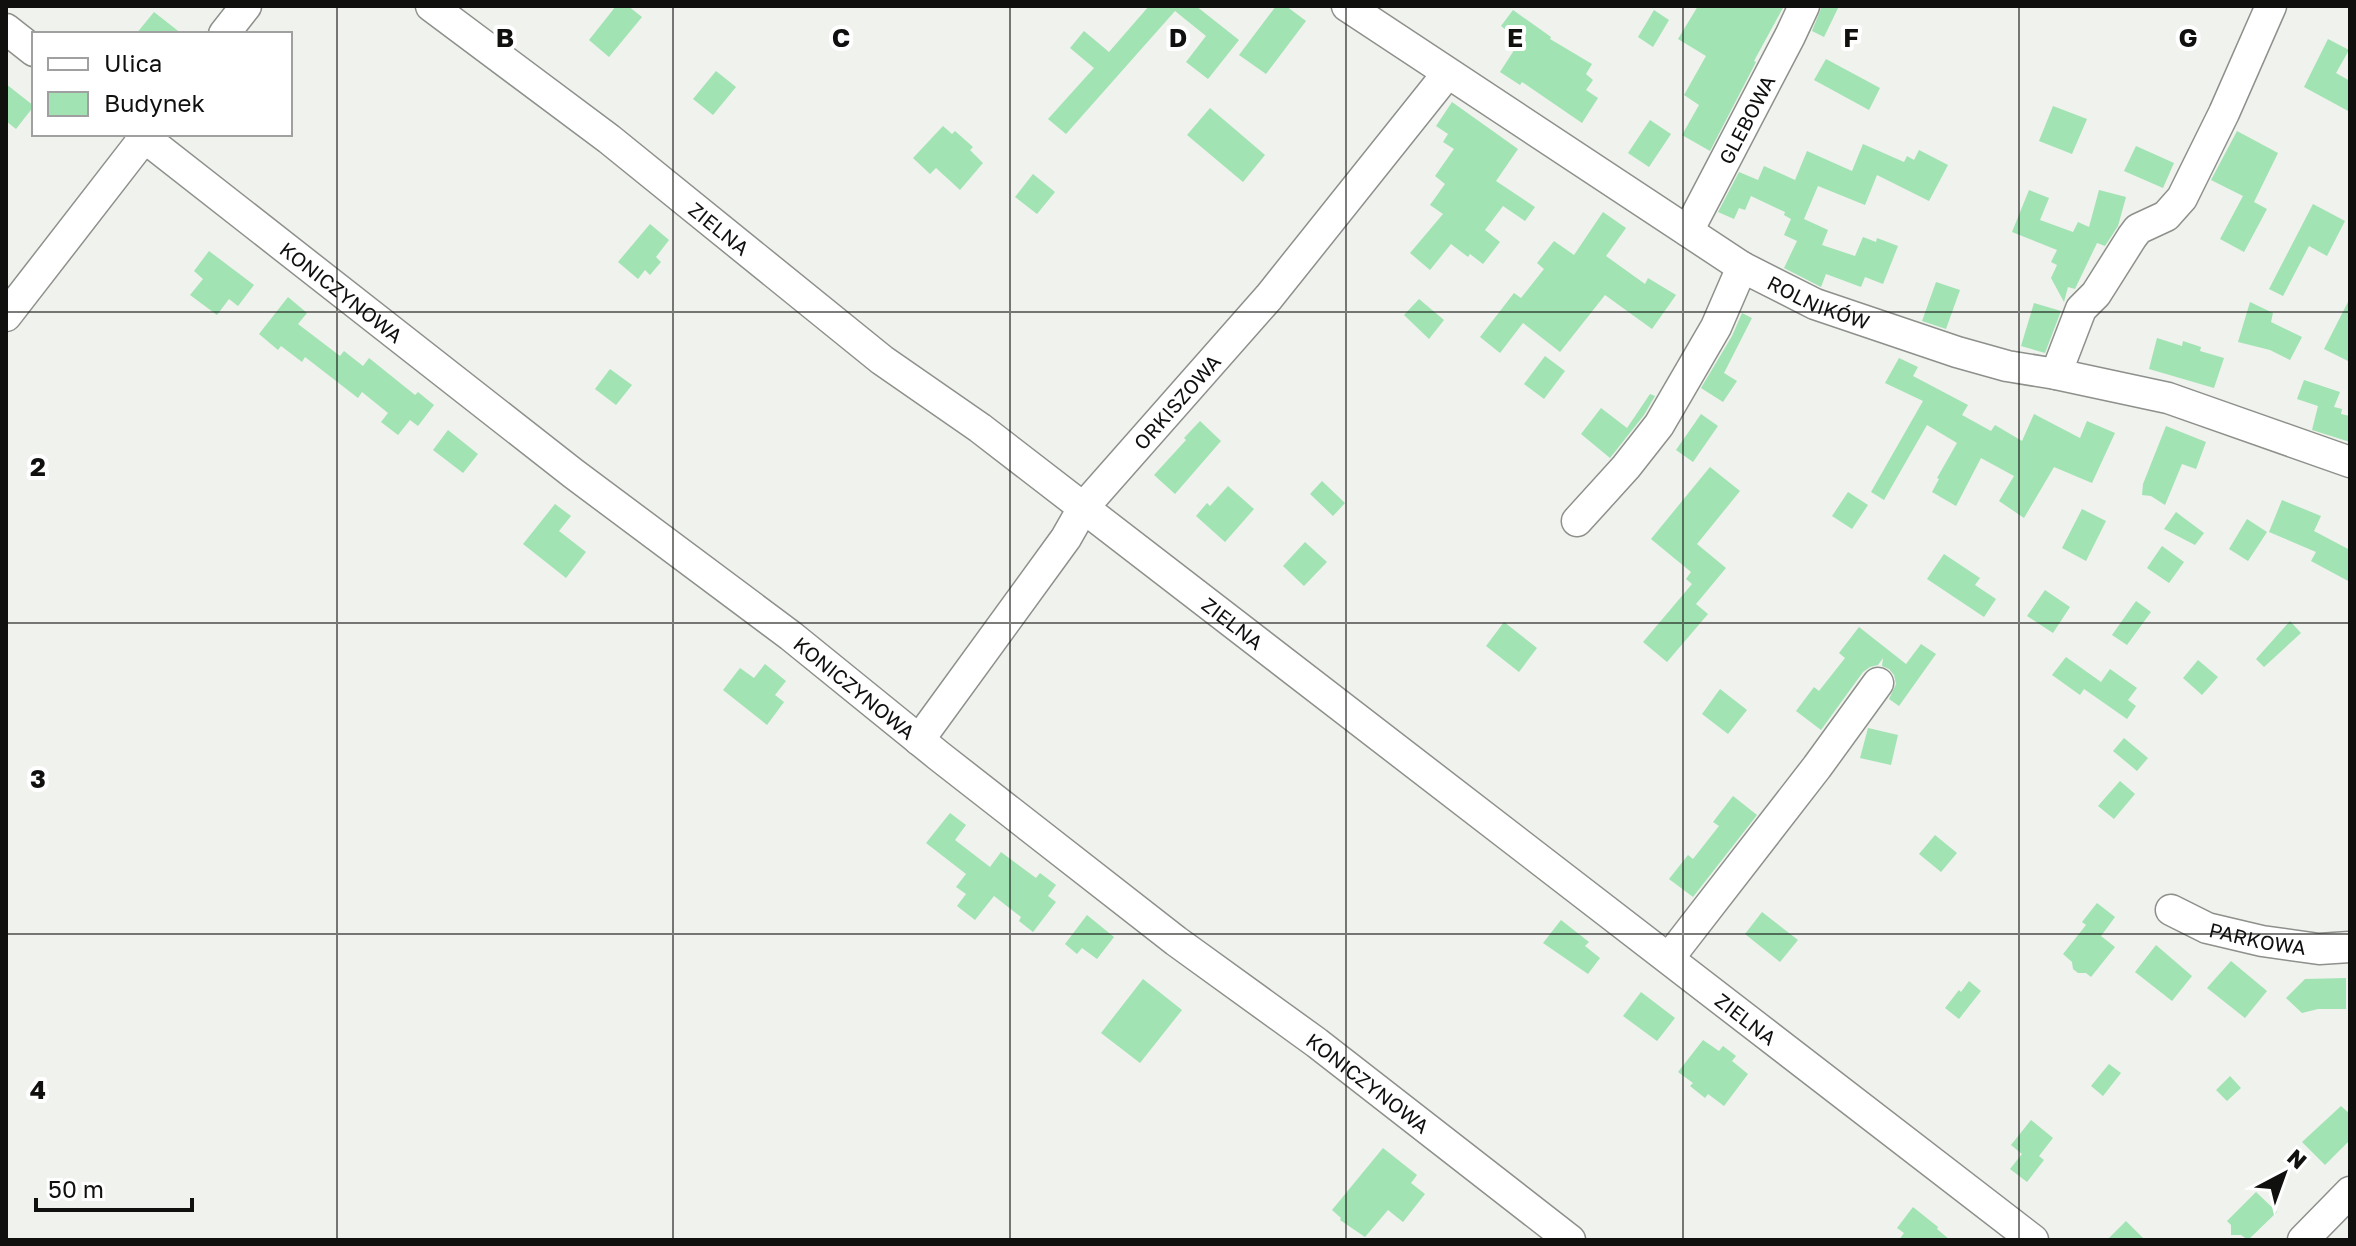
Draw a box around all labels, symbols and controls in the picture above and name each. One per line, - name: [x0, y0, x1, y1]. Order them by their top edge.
- text: B: [496, 22, 514, 53]
- text: C: [832, 22, 850, 53]
- text: D: [1169, 22, 1187, 53]
- text: E: [1507, 22, 1523, 53]
- text: F: [1843, 22, 1859, 53]
- text: G: [2178, 22, 2198, 53]
- legend: [32, 32, 292, 136]
- text: Ulica: [104, 48, 162, 77]
- street label: GLEBOWA: [1713, 71, 1780, 168]
- text: Budynek: [104, 88, 205, 117]
- street label: ZIELNA: [684, 197, 754, 260]
- street label: KONICZYNOWA: [275, 236, 408, 347]
- street label: ROLNIKÓW: [1764, 270, 1873, 334]
- street label: ORKISZOWA: [1128, 349, 1225, 454]
- text: 2: [30, 451, 46, 482]
- street label: ZIELNA: [1198, 592, 1268, 654]
- street label: KONICZYNOWA: [789, 631, 920, 744]
- text: 3: [30, 763, 46, 794]
- street label: PARKOWA: [2207, 917, 2307, 959]
- street label: ZIELNA: [1711, 988, 1781, 1050]
- street label: KONICZYNOWA: [1302, 1027, 1434, 1138]
- text: 4: [30, 1074, 46, 1105]
- north arrow: [2244, 1134, 2324, 1214]
- text: N: [2282, 1143, 2313, 1174]
- scale bar: [36, 1162, 192, 1212]
- text: 50 m: [48, 1174, 104, 1203]

